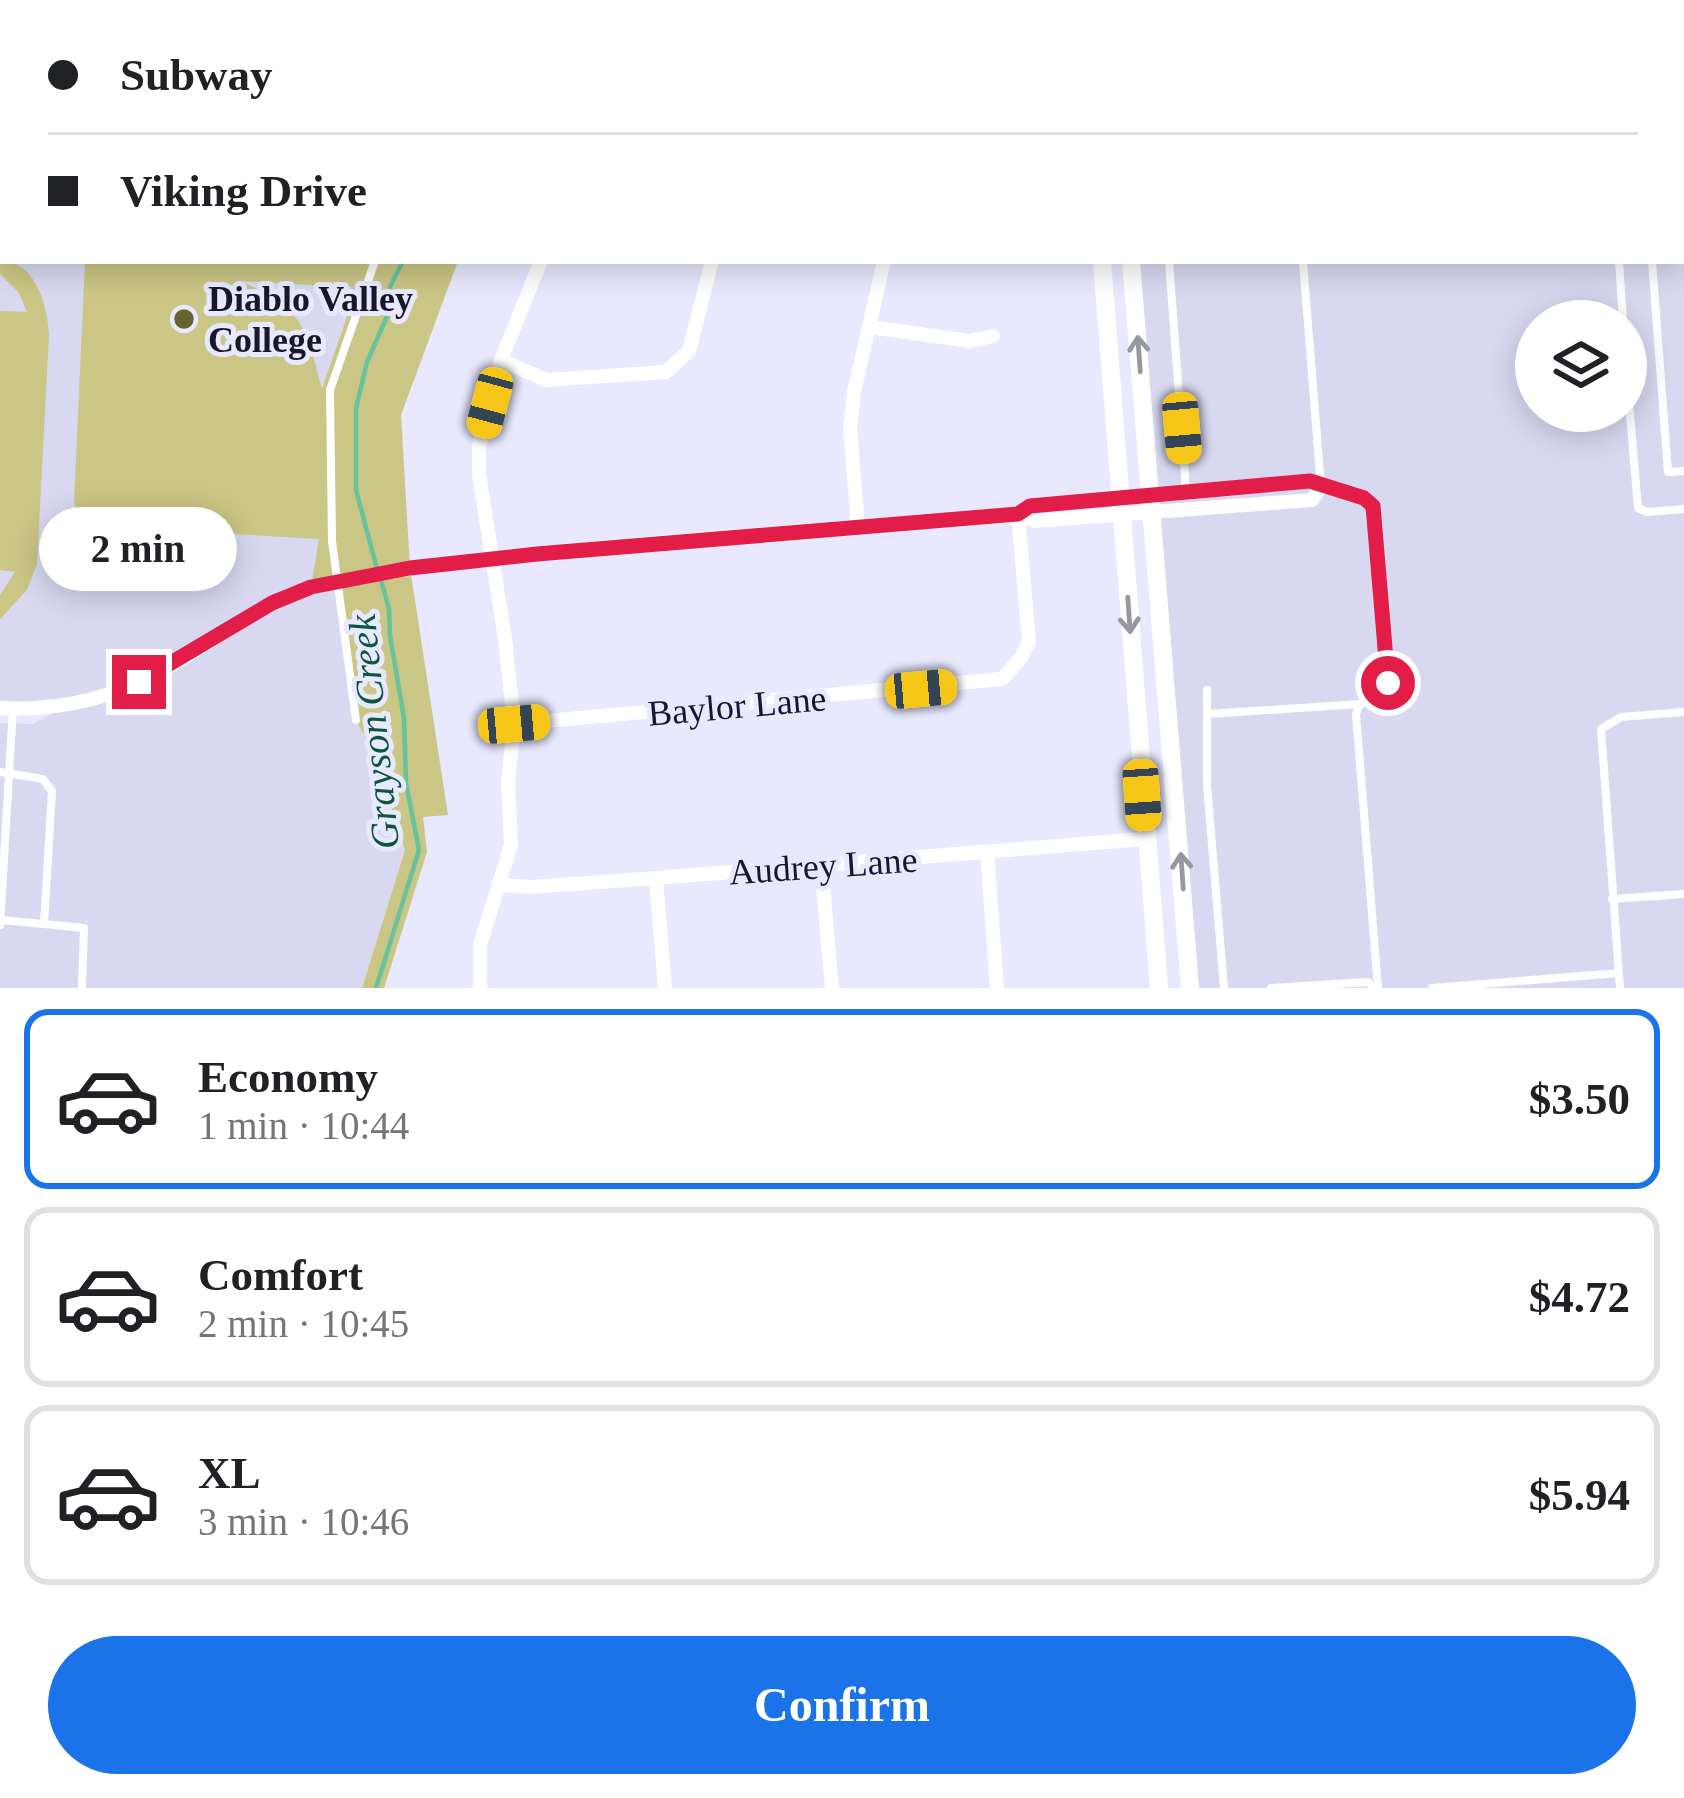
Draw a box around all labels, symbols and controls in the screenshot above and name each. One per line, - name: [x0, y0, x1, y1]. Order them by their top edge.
- text: Subway: [120, 50, 273, 100]
- text: Viking Drive: [120, 166, 367, 216]
- place label: Diablo Valley College: [208, 279, 413, 360]
- map controls: [1515, 300, 1647, 432]
- button: layers: [1515, 300, 1647, 432]
- marker: Diablo Valley College: [171, 306, 197, 332]
- one-way arrow: [1127, 335, 1150, 374]
- car: [463, 364, 517, 442]
- car: [1161, 391, 1203, 465]
- callout: 2 min: [40, 508, 238, 592]
- text: 2 min: [91, 527, 185, 570]
- one-way arrow: [1117, 595, 1140, 634]
- water label: Grayson Creek: [340, 612, 408, 851]
- route end: [112, 655, 166, 709]
- route start: [1361, 656, 1415, 710]
- car: [884, 668, 958, 710]
- street label: Baylor Lane: [646, 678, 828, 734]
- car: [477, 703, 551, 745]
- car: [1122, 758, 1162, 832]
- street label: Audrey Lane: [727, 839, 919, 893]
- one-way arrow: [1170, 852, 1193, 891]
- icon: car: [54, 1045, 162, 1153]
- text: Economy: [198, 1052, 378, 1102]
- text: $3.50: [1529, 1074, 1630, 1124]
- text: 1 min · 10:44: [198, 1104, 409, 1147]
- icon: car: [54, 1243, 162, 1351]
- text: Comfort: [198, 1250, 363, 1300]
- text: $4.72: [1529, 1272, 1630, 1322]
- text: 2 min · 10:45: [198, 1302, 409, 1345]
- icon: car: [54, 1441, 162, 1549]
- text: XL: [198, 1448, 261, 1498]
- text: $5.94: [1529, 1470, 1630, 1520]
- text: 3 min · 10:46: [198, 1500, 409, 1543]
- button: Confirm: [48, 1636, 1636, 1774]

